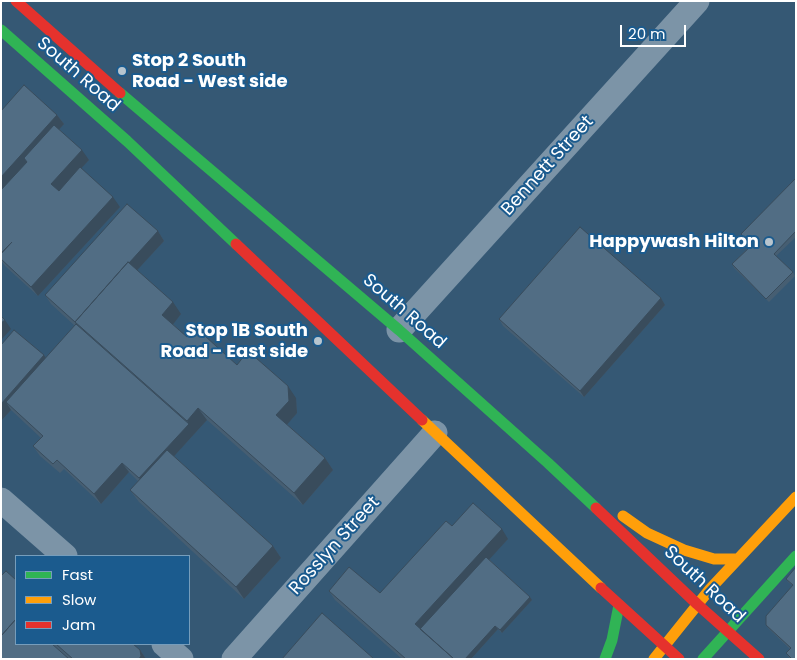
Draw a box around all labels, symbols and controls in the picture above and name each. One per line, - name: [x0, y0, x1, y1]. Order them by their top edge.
- scale bar: [622, 15, 688, 47]
- text: 20 m: [628, 23, 666, 44]
- street label: South Road: [32, 33, 124, 117]
- place label: Stop 2 South Road - West side: [132, 50, 288, 92]
- marker: Stop 2 South Road - West side: [116, 65, 128, 77]
- street label: Bennett Street: [497, 112, 599, 220]
- place label: Happywash Hilton: [589, 231, 759, 253]
- marker: Happywash Hilton: [763, 236, 775, 248]
- street label: South Road: [358, 270, 450, 354]
- place label: Stop 1B South Road - East side: [160, 320, 308, 362]
- marker: Stop 1B South Road - East side: [312, 335, 324, 347]
- street label: Rosslyn Street: [285, 492, 385, 600]
- street label: South Road: [659, 542, 749, 628]
- legend: [15, 555, 190, 645]
- text: Fast: [62, 564, 93, 585]
- text: Slow: [62, 589, 96, 610]
- text: Jam: [62, 614, 96, 635]

